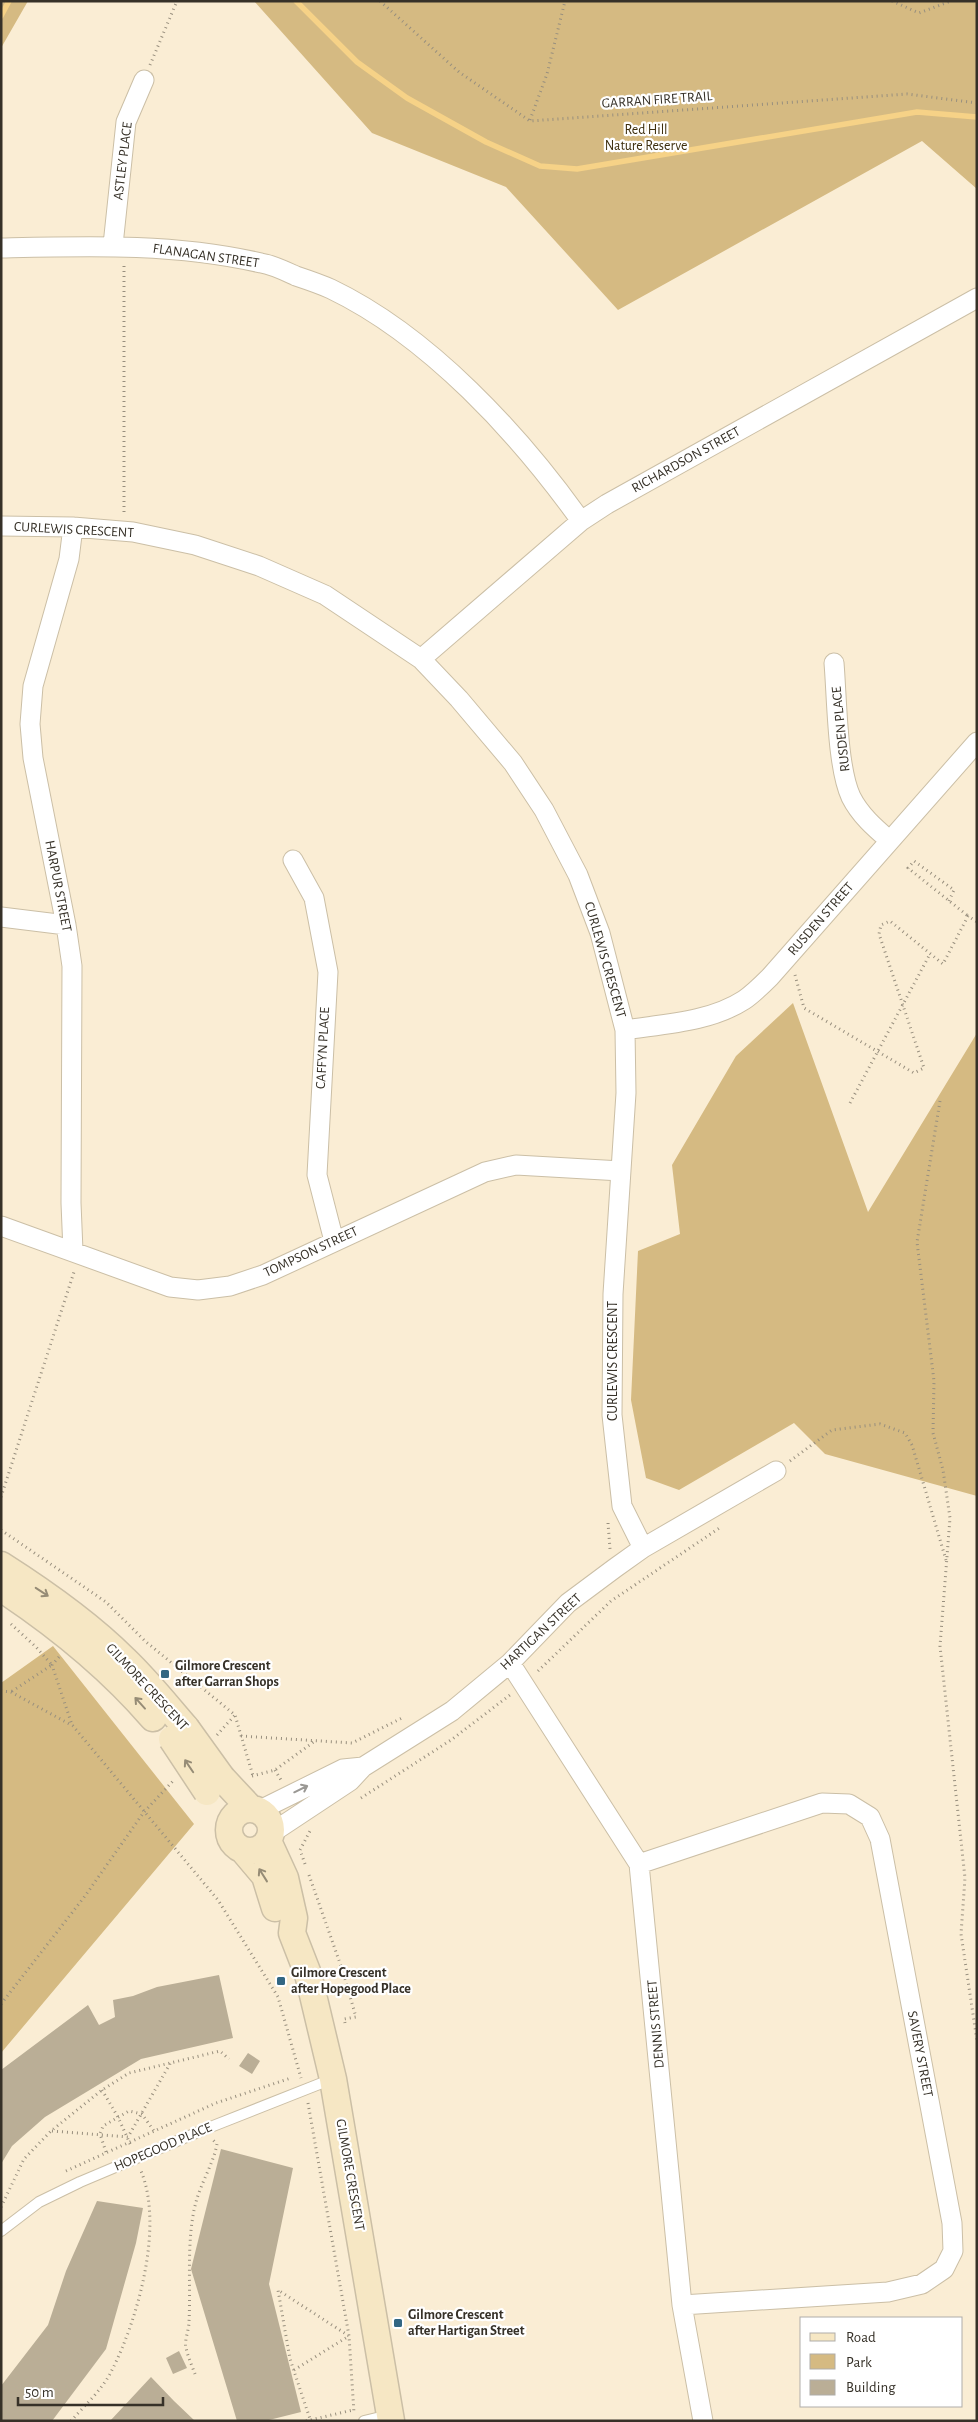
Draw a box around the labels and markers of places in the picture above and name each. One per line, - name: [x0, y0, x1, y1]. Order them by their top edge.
- place label: Gilmore Crescent after Garran Shops: [175, 1659, 279, 1689]
- marker: Gilmore Crescent after Garran Shops: [159, 1668, 171, 1680]
- place label: Gilmore Crescent after Hopegood Place: [291, 1966, 411, 1996]
- marker: Gilmore Crescent after Hopegood Place: [275, 1975, 287, 1987]
- place label: Gilmore Crescent after Hartigan Street: [408, 2308, 525, 2338]
- marker: Gilmore Crescent after Hartigan Street: [392, 2317, 404, 2329]

